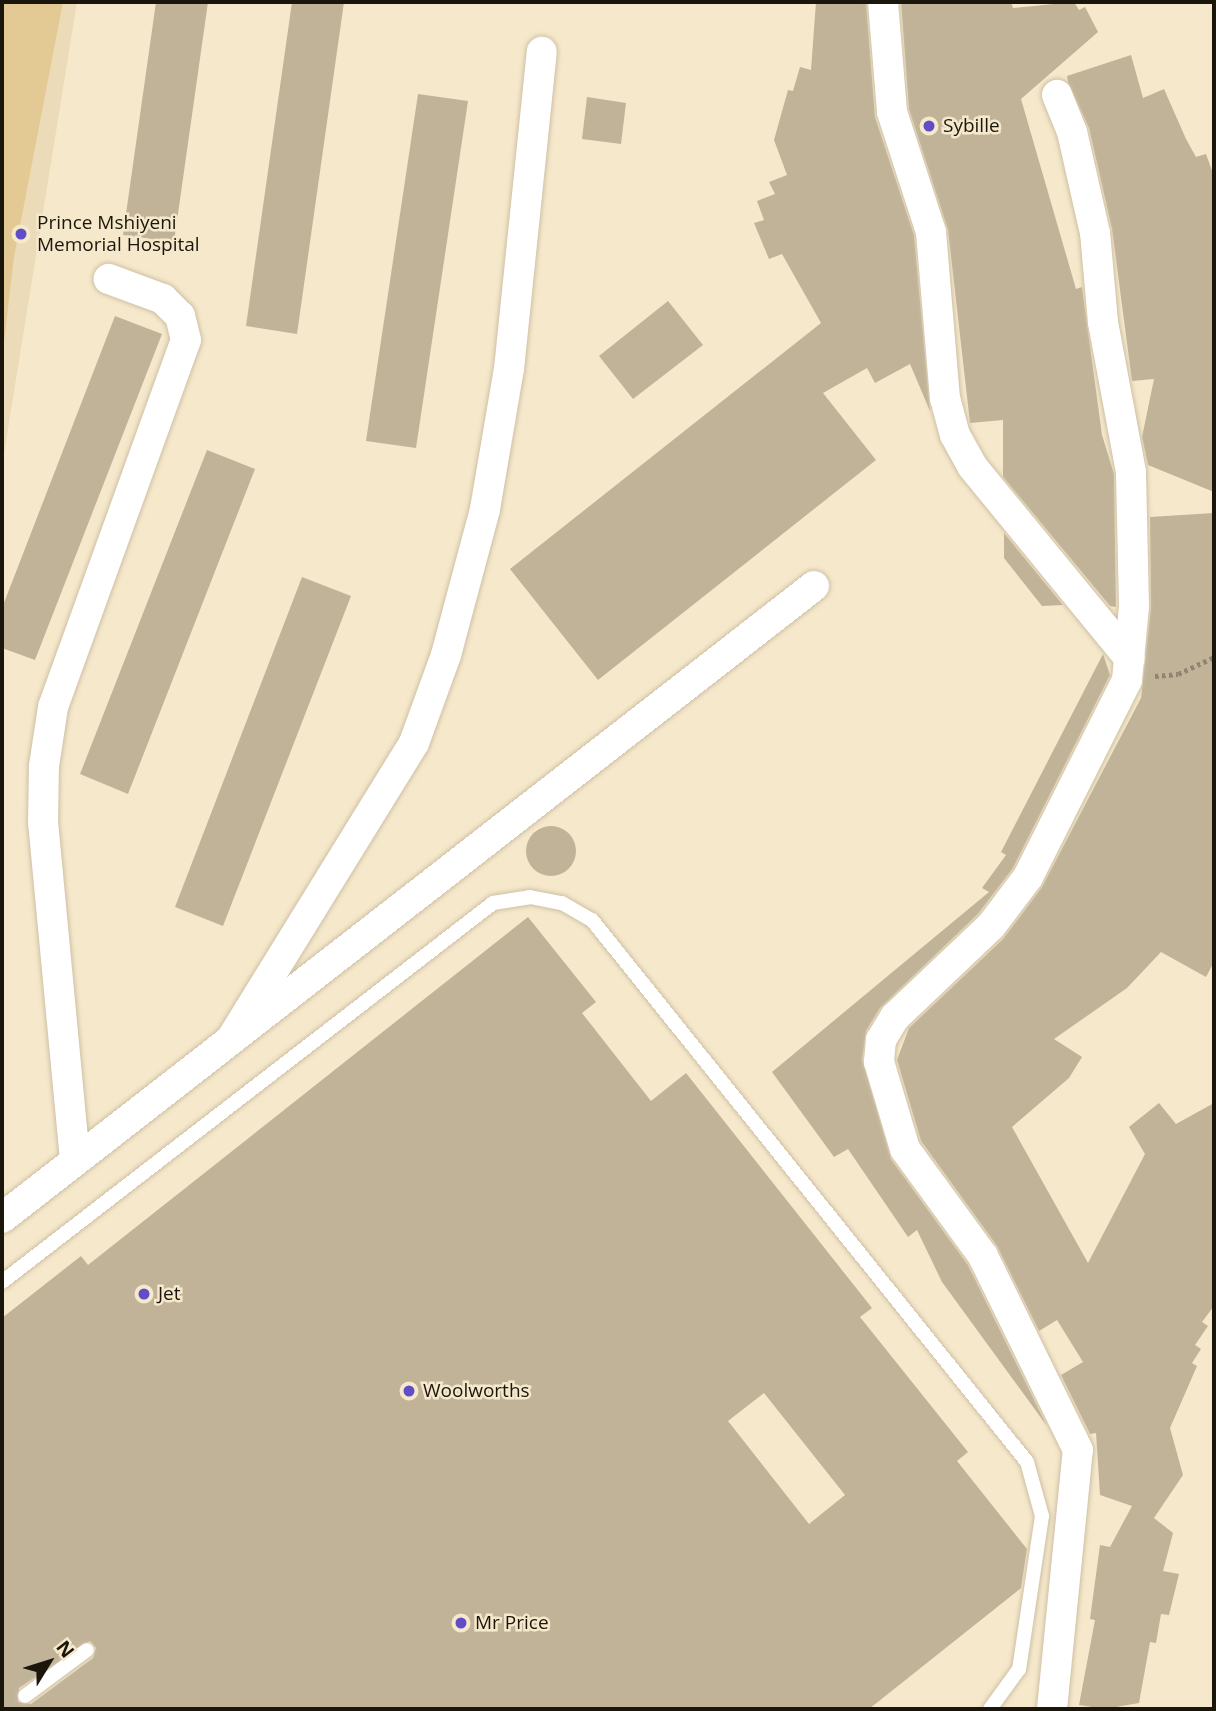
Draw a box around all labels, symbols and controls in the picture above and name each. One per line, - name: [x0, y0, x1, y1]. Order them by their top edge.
- place label: Sybille: [943, 115, 1000, 137]
- marker: Sybille: [921, 118, 937, 134]
- place label: Prince Mshiyeni Memorial Hospital: [37, 212, 200, 256]
- marker: Prince Mshiyeni Memorial Hospital: [11, 224, 31, 244]
- place label: Jet: [158, 1283, 181, 1305]
- marker: Jet: [136, 1286, 152, 1302]
- place label: Woolworths: [423, 1380, 530, 1402]
- marker: Woolworths: [401, 1383, 417, 1399]
- place label: Mr Price: [475, 1612, 549, 1634]
- marker: Mr Price: [453, 1615, 469, 1631]
- north arrow: [14, 1627, 84, 1697]
- text: N: [51, 1635, 81, 1663]

